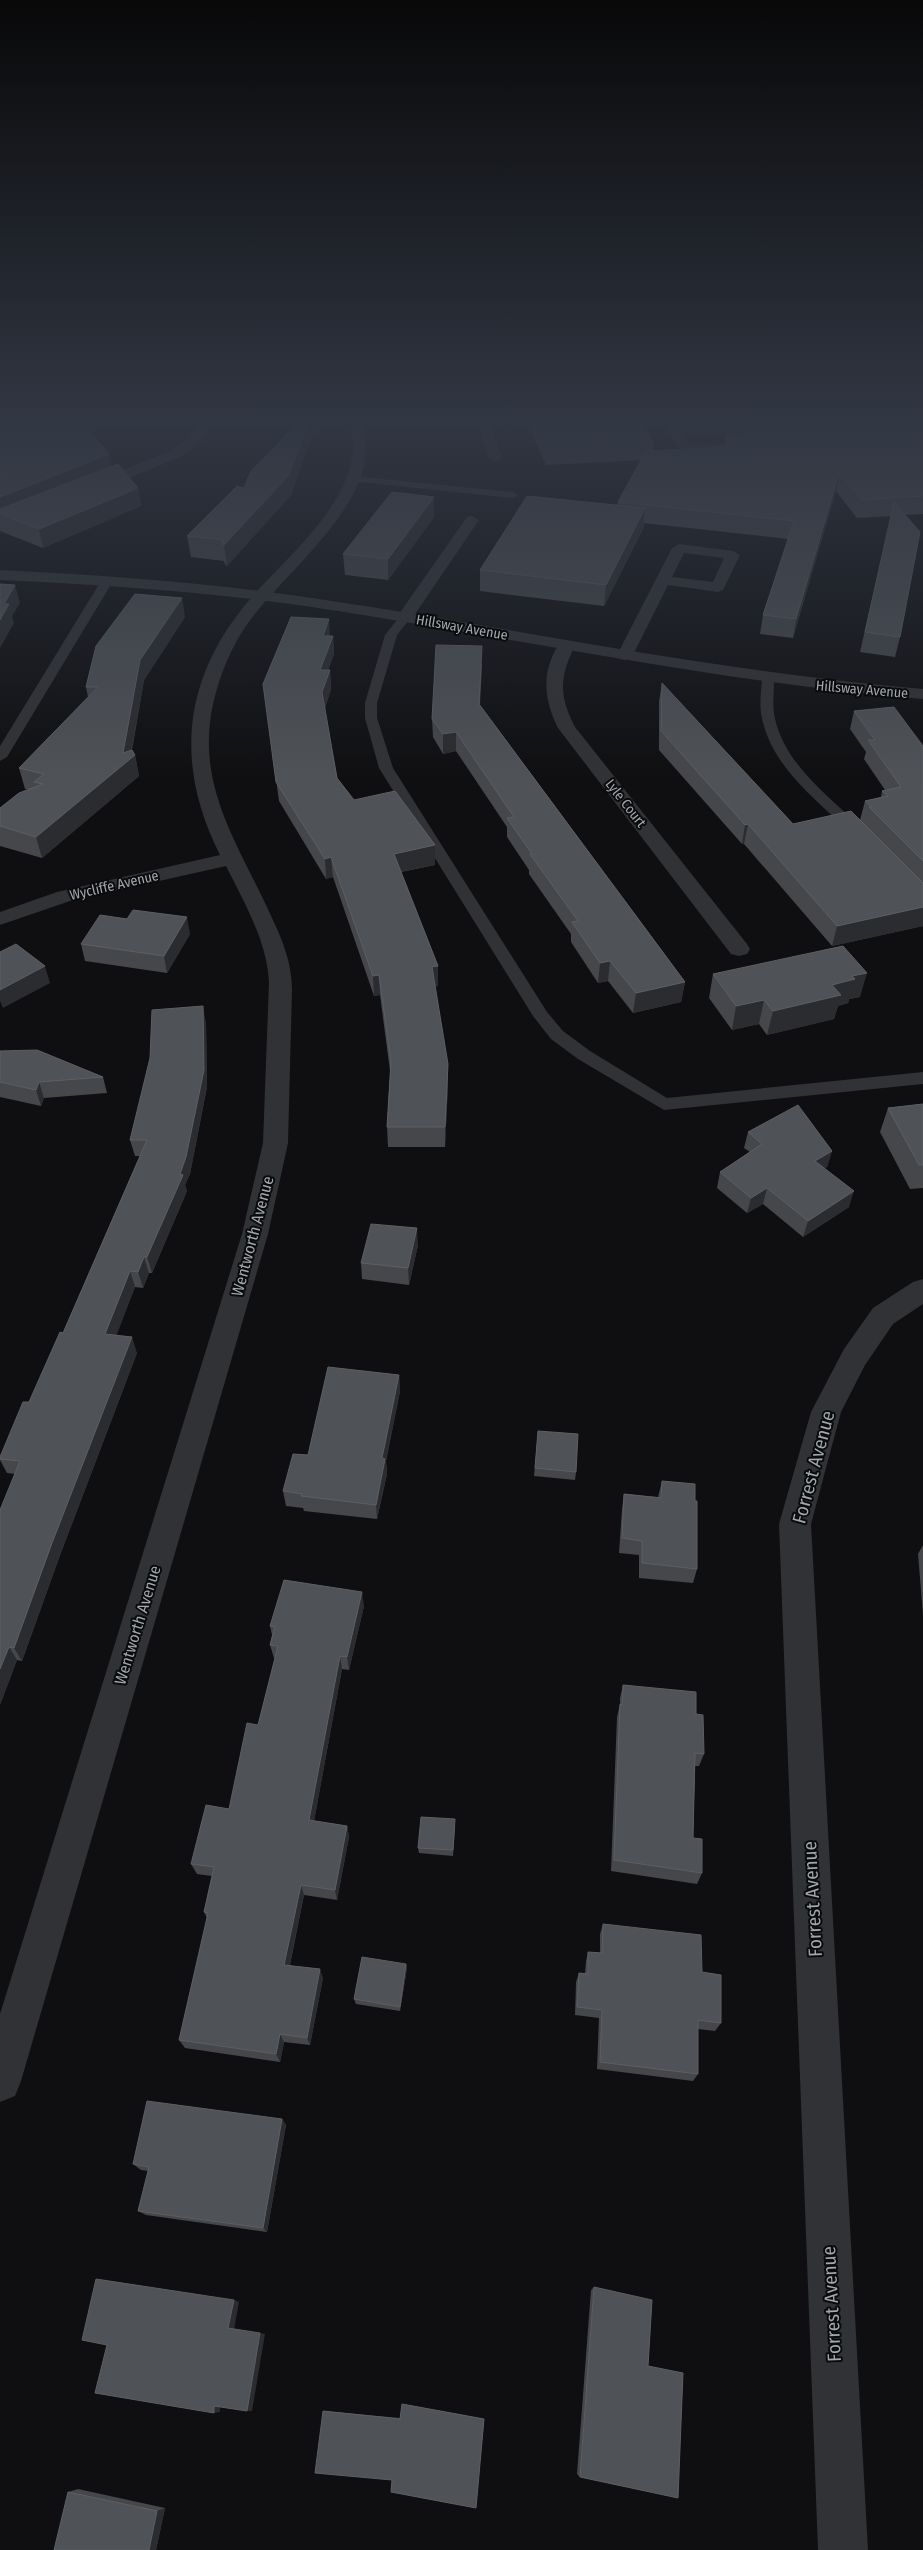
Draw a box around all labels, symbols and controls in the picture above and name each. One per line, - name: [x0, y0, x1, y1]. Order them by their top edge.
- street label: Hillsway Avenue: [415, 611, 509, 644]
- street label: Hillsway Avenue: [815, 677, 909, 702]
- street label: Lyle Court: [602, 776, 650, 831]
- street label: Wycliffe Avenue: [68, 867, 160, 904]
- street label: Wentworth Avenue: [227, 1174, 278, 1298]
- street label: Forrest Avenue: [787, 1408, 840, 1526]
- street label: Wentworth Avenue: [110, 1563, 165, 1687]
- street label: Forrest Avenue: [798, 1841, 827, 1957]
- street label: Forrest Avenue: [817, 2246, 846, 2362]

